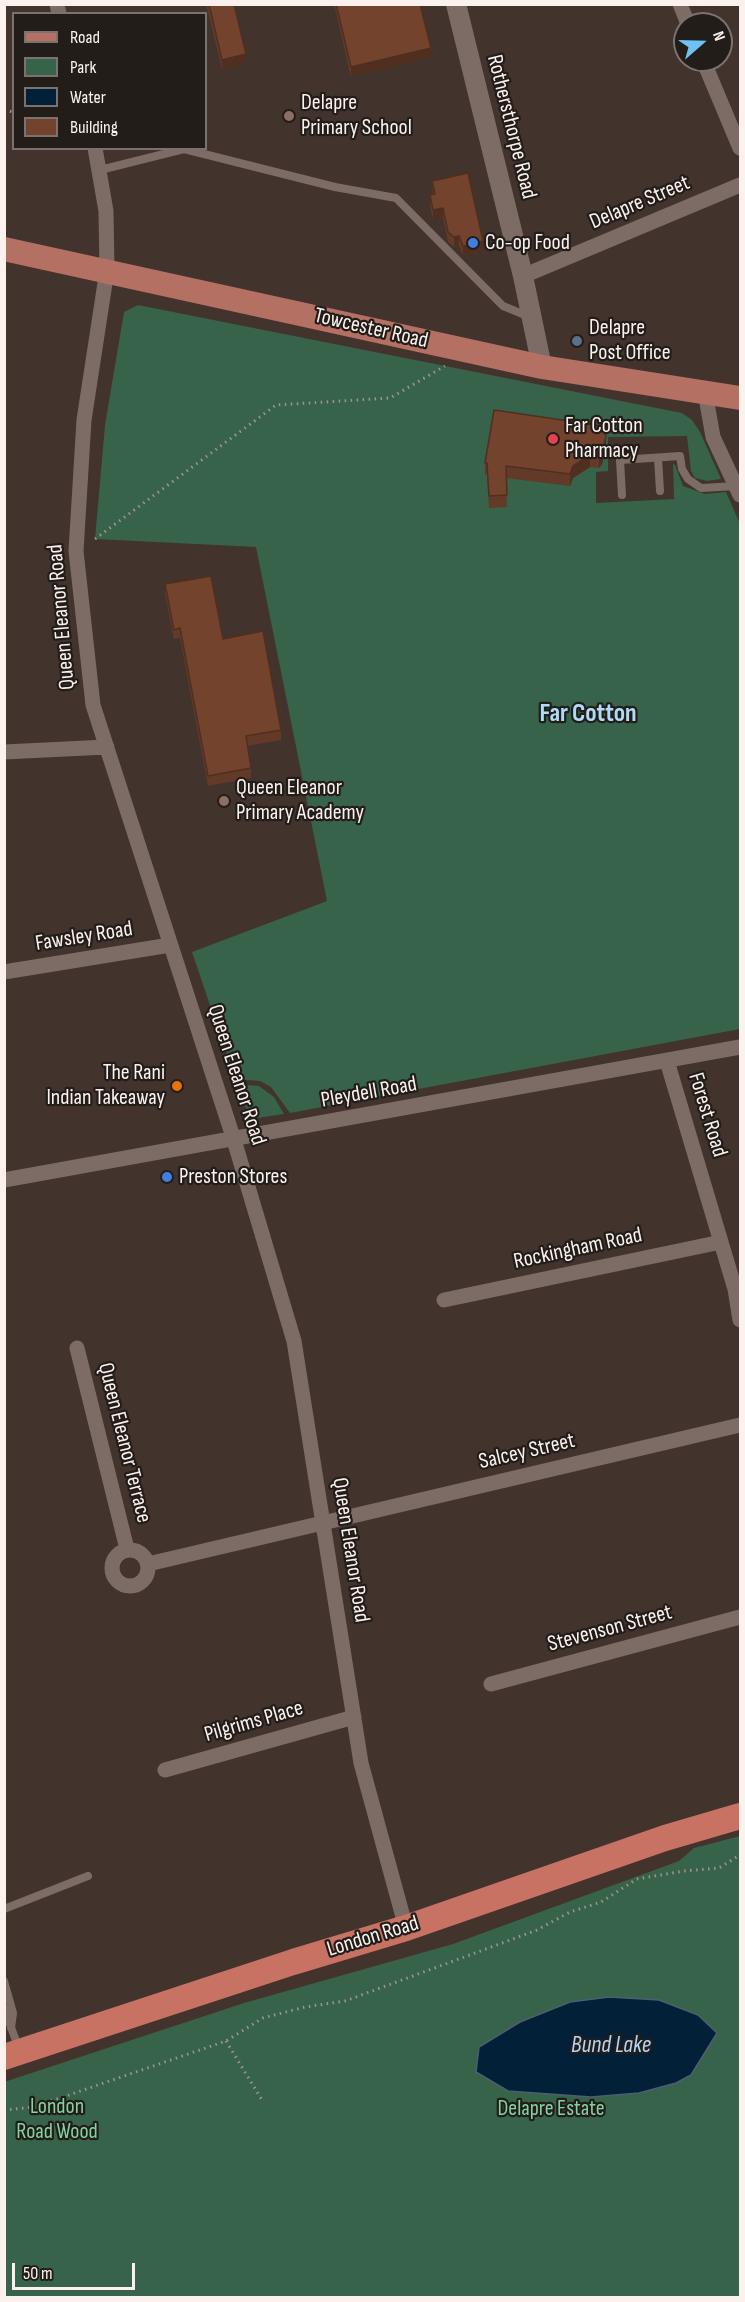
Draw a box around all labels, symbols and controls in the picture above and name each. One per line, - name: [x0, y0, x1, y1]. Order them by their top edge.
- legend: [12, 12, 207, 150]
- north arrow: [673, 12, 733, 72]
- text: Road: [70, 27, 100, 48]
- text: N: [708, 29, 729, 44]
- street label: Rothersthorpe Road: [480, 52, 542, 202]
- text: Park: [70, 57, 96, 78]
- text: Water: [70, 87, 106, 108]
- place label: Delapre Primary School: [301, 90, 412, 142]
- marker: Delapre Primary School: [282, 109, 296, 123]
- text: Building: [70, 117, 118, 138]
- street label: Delapre Street: [586, 170, 694, 236]
- place label: Co-op Food: [485, 230, 570, 256]
- marker: Co-op Food: [466, 236, 480, 250]
- street label: Towcester Road: [311, 303, 431, 355]
- place label: Delapre Post Office: [589, 315, 671, 366]
- marker: Delapre Post Office: [570, 334, 584, 348]
- place label: Far Cotton Pharmacy: [565, 413, 643, 464]
- marker: Far Cotton Pharmacy: [546, 432, 560, 446]
- street label: Queen Eleanor Road: [42, 543, 82, 691]
- district label: Far Cotton: [539, 698, 637, 730]
- place label: Queen Eleanor Primary Academy: [236, 775, 364, 826]
- marker: Queen Eleanor Primary Academy: [217, 794, 231, 808]
- street label: Fawsley Road: [34, 916, 134, 958]
- street label: Queen Eleanor Road: [201, 1001, 271, 1149]
- place label: The Rani Indian Takeaway: [46, 1060, 165, 1112]
- street label: Forest Road: [682, 1070, 732, 1160]
- street label: Pleydell Road: [319, 1072, 419, 1114]
- marker: The Rani Indian Takeaway: [170, 1079, 184, 1093]
- place label: Preston Stores: [179, 1164, 287, 1190]
- marker: Preston Stores: [160, 1170, 174, 1184]
- street label: Rockingham Road: [511, 1223, 645, 1275]
- street label: Queen Eleanor Terrace: [91, 1360, 157, 1526]
- street label: Salcey Street: [476, 1428, 578, 1476]
- street label: Queen Eleanor Road: [326, 1476, 374, 1624]
- street label: Stevenson Street: [545, 1600, 675, 1658]
- street label: Pilgrims Place: [202, 1695, 306, 1749]
- street label: London Road: [324, 1911, 422, 1963]
- water label: Bund Lake: [571, 2032, 651, 2060]
- park label: London Road Wood: [16, 2094, 98, 2146]
- park label: Delapre Estate: [497, 2096, 605, 2122]
- scale bar: [15, 2251, 138, 2289]
- text: 50 m: [23, 2263, 53, 2284]

